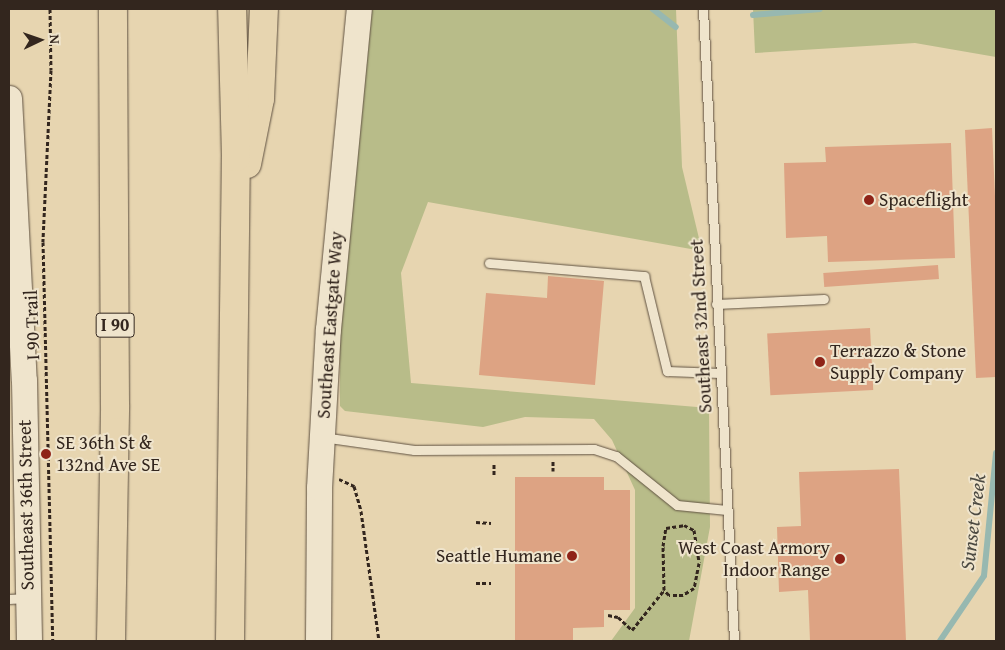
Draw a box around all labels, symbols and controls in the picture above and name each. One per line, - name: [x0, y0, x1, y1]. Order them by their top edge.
- north arrow: [15, 15, 65, 65]
- text: N: [45, 34, 65, 44]
- place label: Spaceflight: [879, 189, 968, 211]
- marker: Spaceflight: [863, 194, 875, 206]
- street label: Southeast Eastgate Way: [312, 230, 348, 420]
- street label: Southeast 32nd Street: [685, 238, 717, 414]
- street label: I 90 Trail: [19, 289, 45, 361]
- road number: I 90: [95, 310, 135, 340]
- place label: Terrazzo & Stone Supply Company: [830, 340, 966, 384]
- marker: Terrazzo & Stone Supply Company: [814, 356, 826, 368]
- street label: Southeast 36th Street: [13, 419, 39, 591]
- place label: SE 36th St & 132nd Ave SE: [56, 432, 160, 476]
- marker: SE 36th St & 132nd Ave SE: [40, 448, 52, 460]
- water label: Sunset Creek: [954, 472, 990, 572]
- place label: West Coast Armory Indoor Range: [678, 537, 830, 581]
- place label: Seattle Humane: [436, 545, 562, 567]
- marker: Seattle Humane: [566, 550, 578, 562]
- marker: West Coast Armory Indoor Range: [834, 553, 846, 565]

